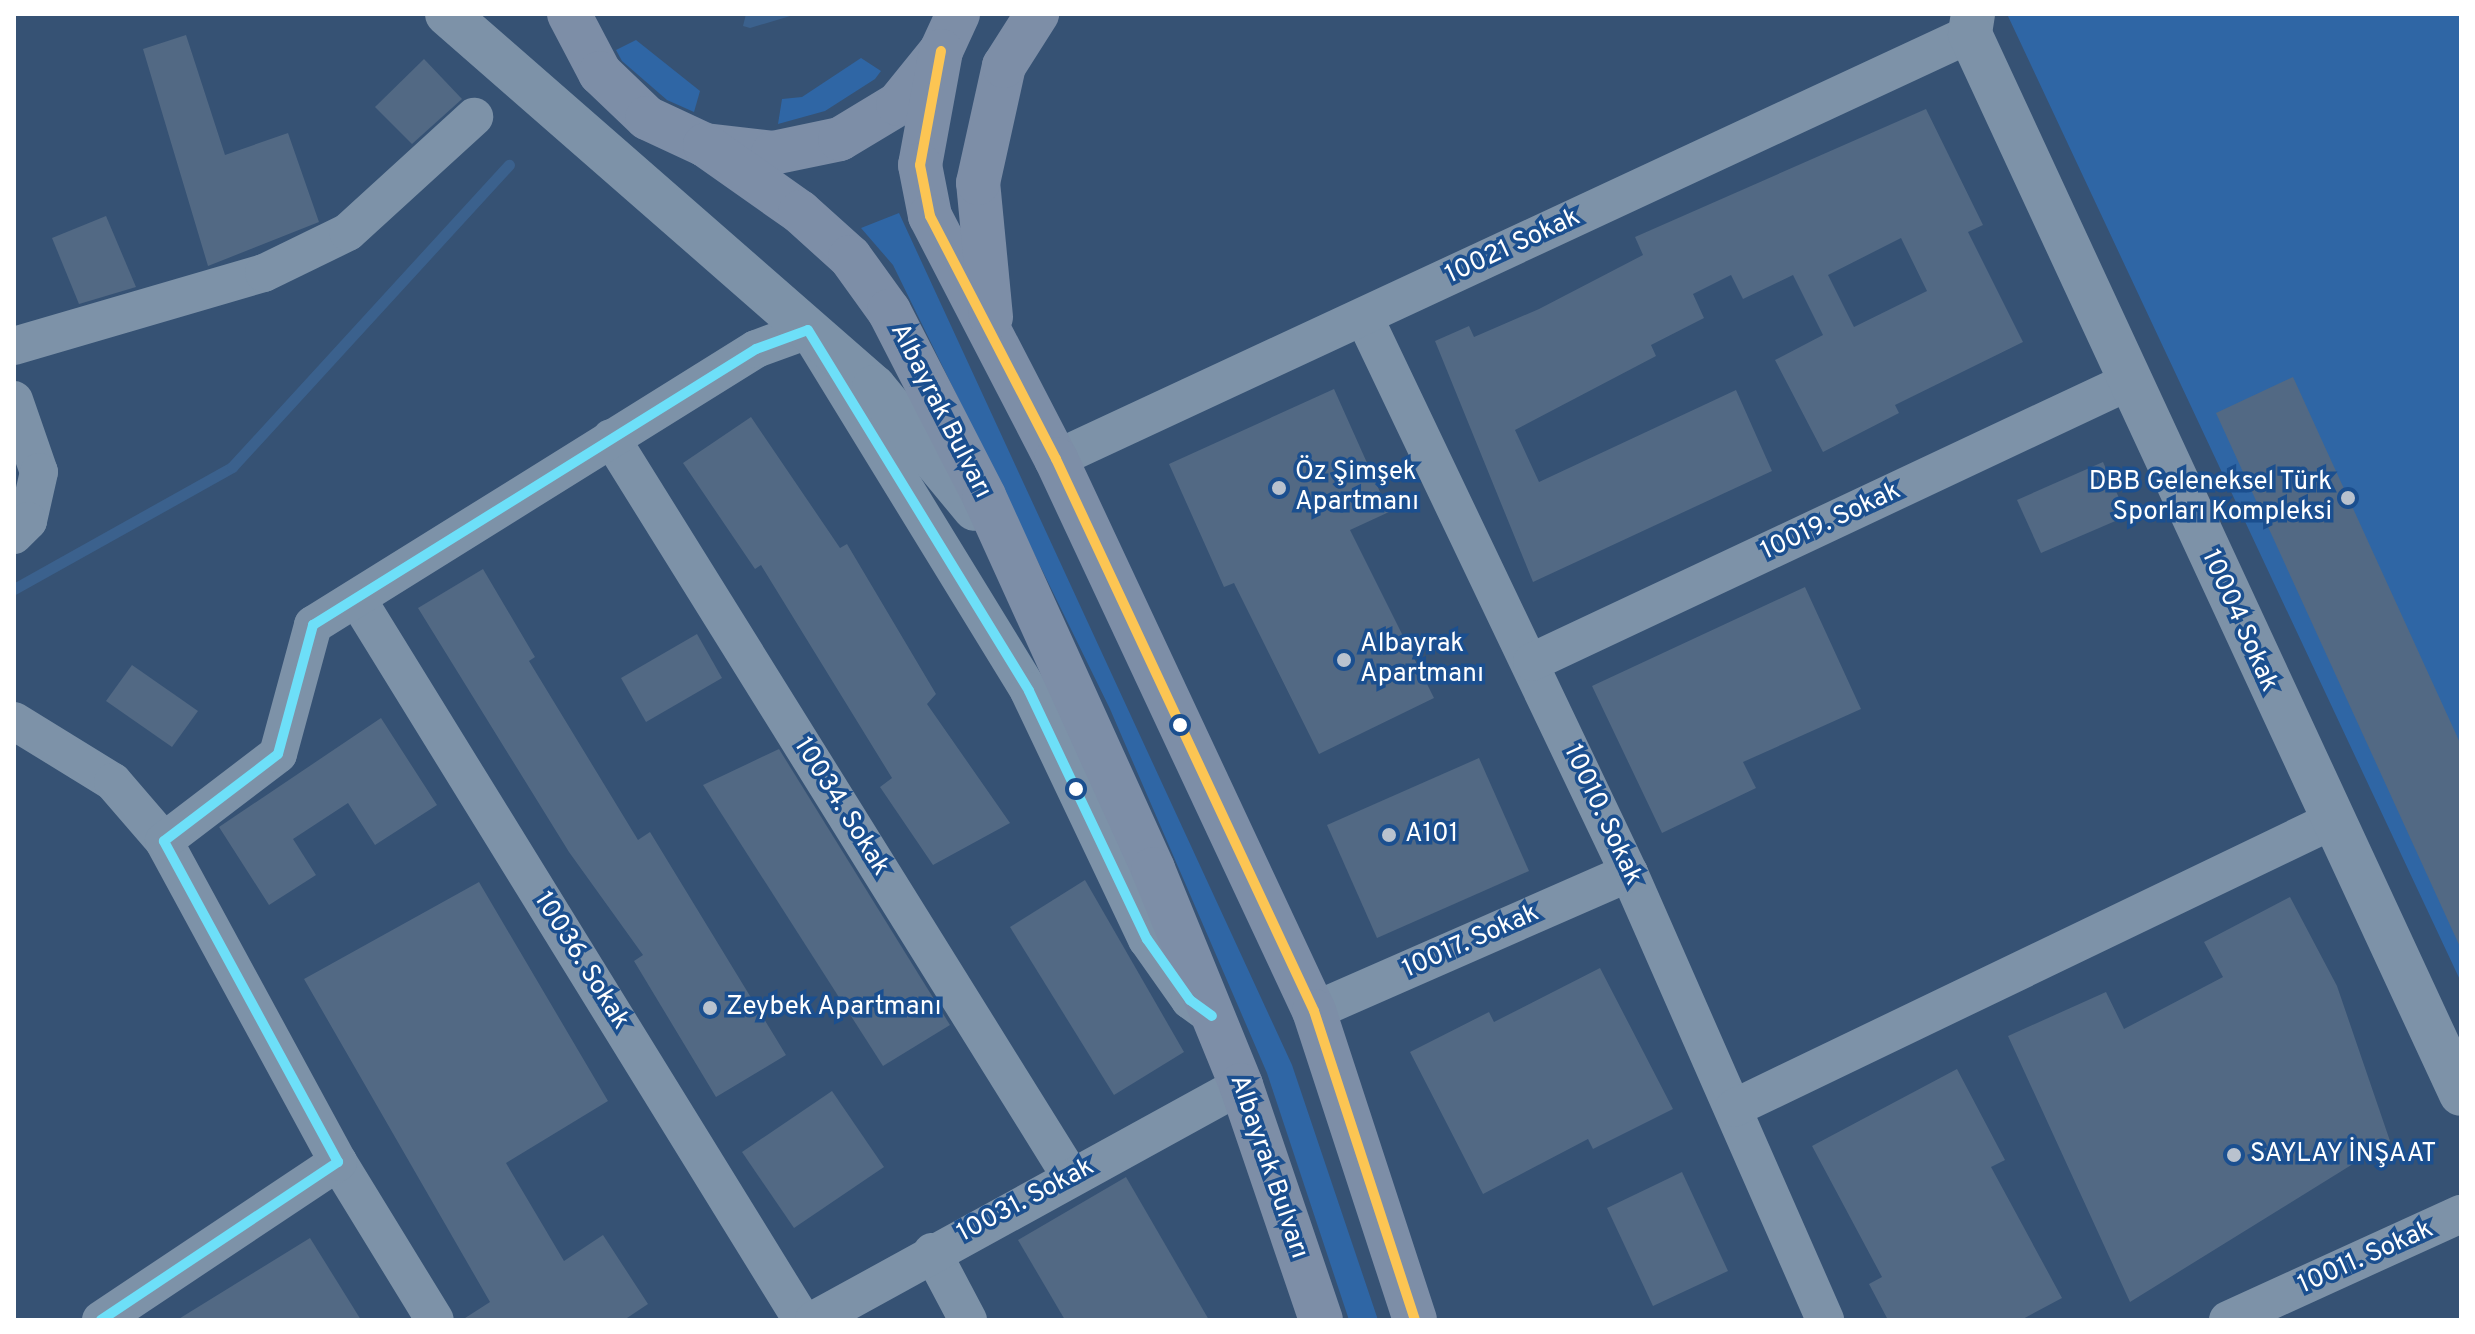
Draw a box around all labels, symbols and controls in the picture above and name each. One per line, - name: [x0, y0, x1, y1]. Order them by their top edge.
- street label: 10021 Sokak: [1441, 202, 1585, 292]
- street label: Albayrak Bulvarı: [882, 318, 998, 504]
- place label: Öz Şimşek Apartmanı: [1295, 457, 1419, 518]
- place label: DBB Geleneksel Türk Sporları Kompleksi: [2088, 467, 2332, 528]
- street label: 10019. Sokak: [1756, 476, 1906, 568]
- marker: Öz Şimşek Apartmanı: [1270, 479, 1288, 497]
- marker: DBB Geleneksel Türk Sporları Kompleksi: [2339, 489, 2357, 507]
- street label: 10004 Sokak: [2194, 545, 2284, 697]
- place label: Albayrak Apartmanı: [1360, 629, 1484, 690]
- marker: Albayrak Apartmanı: [1335, 651, 1353, 669]
- unlabelled marker: [1172, 717, 1188, 733]
- street label: 10034. Sokak: [786, 732, 896, 882]
- street label: 10010. Sokak: [1556, 740, 1648, 890]
- unlabelled marker: [1068, 781, 1084, 797]
- place label: A101: [1405, 819, 1458, 851]
- marker: A101: [1380, 826, 1398, 844]
- street label: 10036. Sokak: [526, 886, 636, 1036]
- street label: 10017. Sokak: [1398, 898, 1544, 986]
- place label: Zeybek Apartmanı: [726, 992, 942, 1024]
- marker: Zeybek Apartmanı: [701, 999, 719, 1017]
- street label: Albayrak Bulvarı: [1222, 1071, 1314, 1263]
- place label: SAYLAY İNŞAAT: [2250, 1139, 2437, 1171]
- marker: SAYLAY İNŞAAT: [2225, 1146, 2243, 1164]
- street label: 10031. Sokak: [952, 1152, 1100, 1250]
- street label: 10011. Sokak: [2294, 1214, 2438, 1302]

